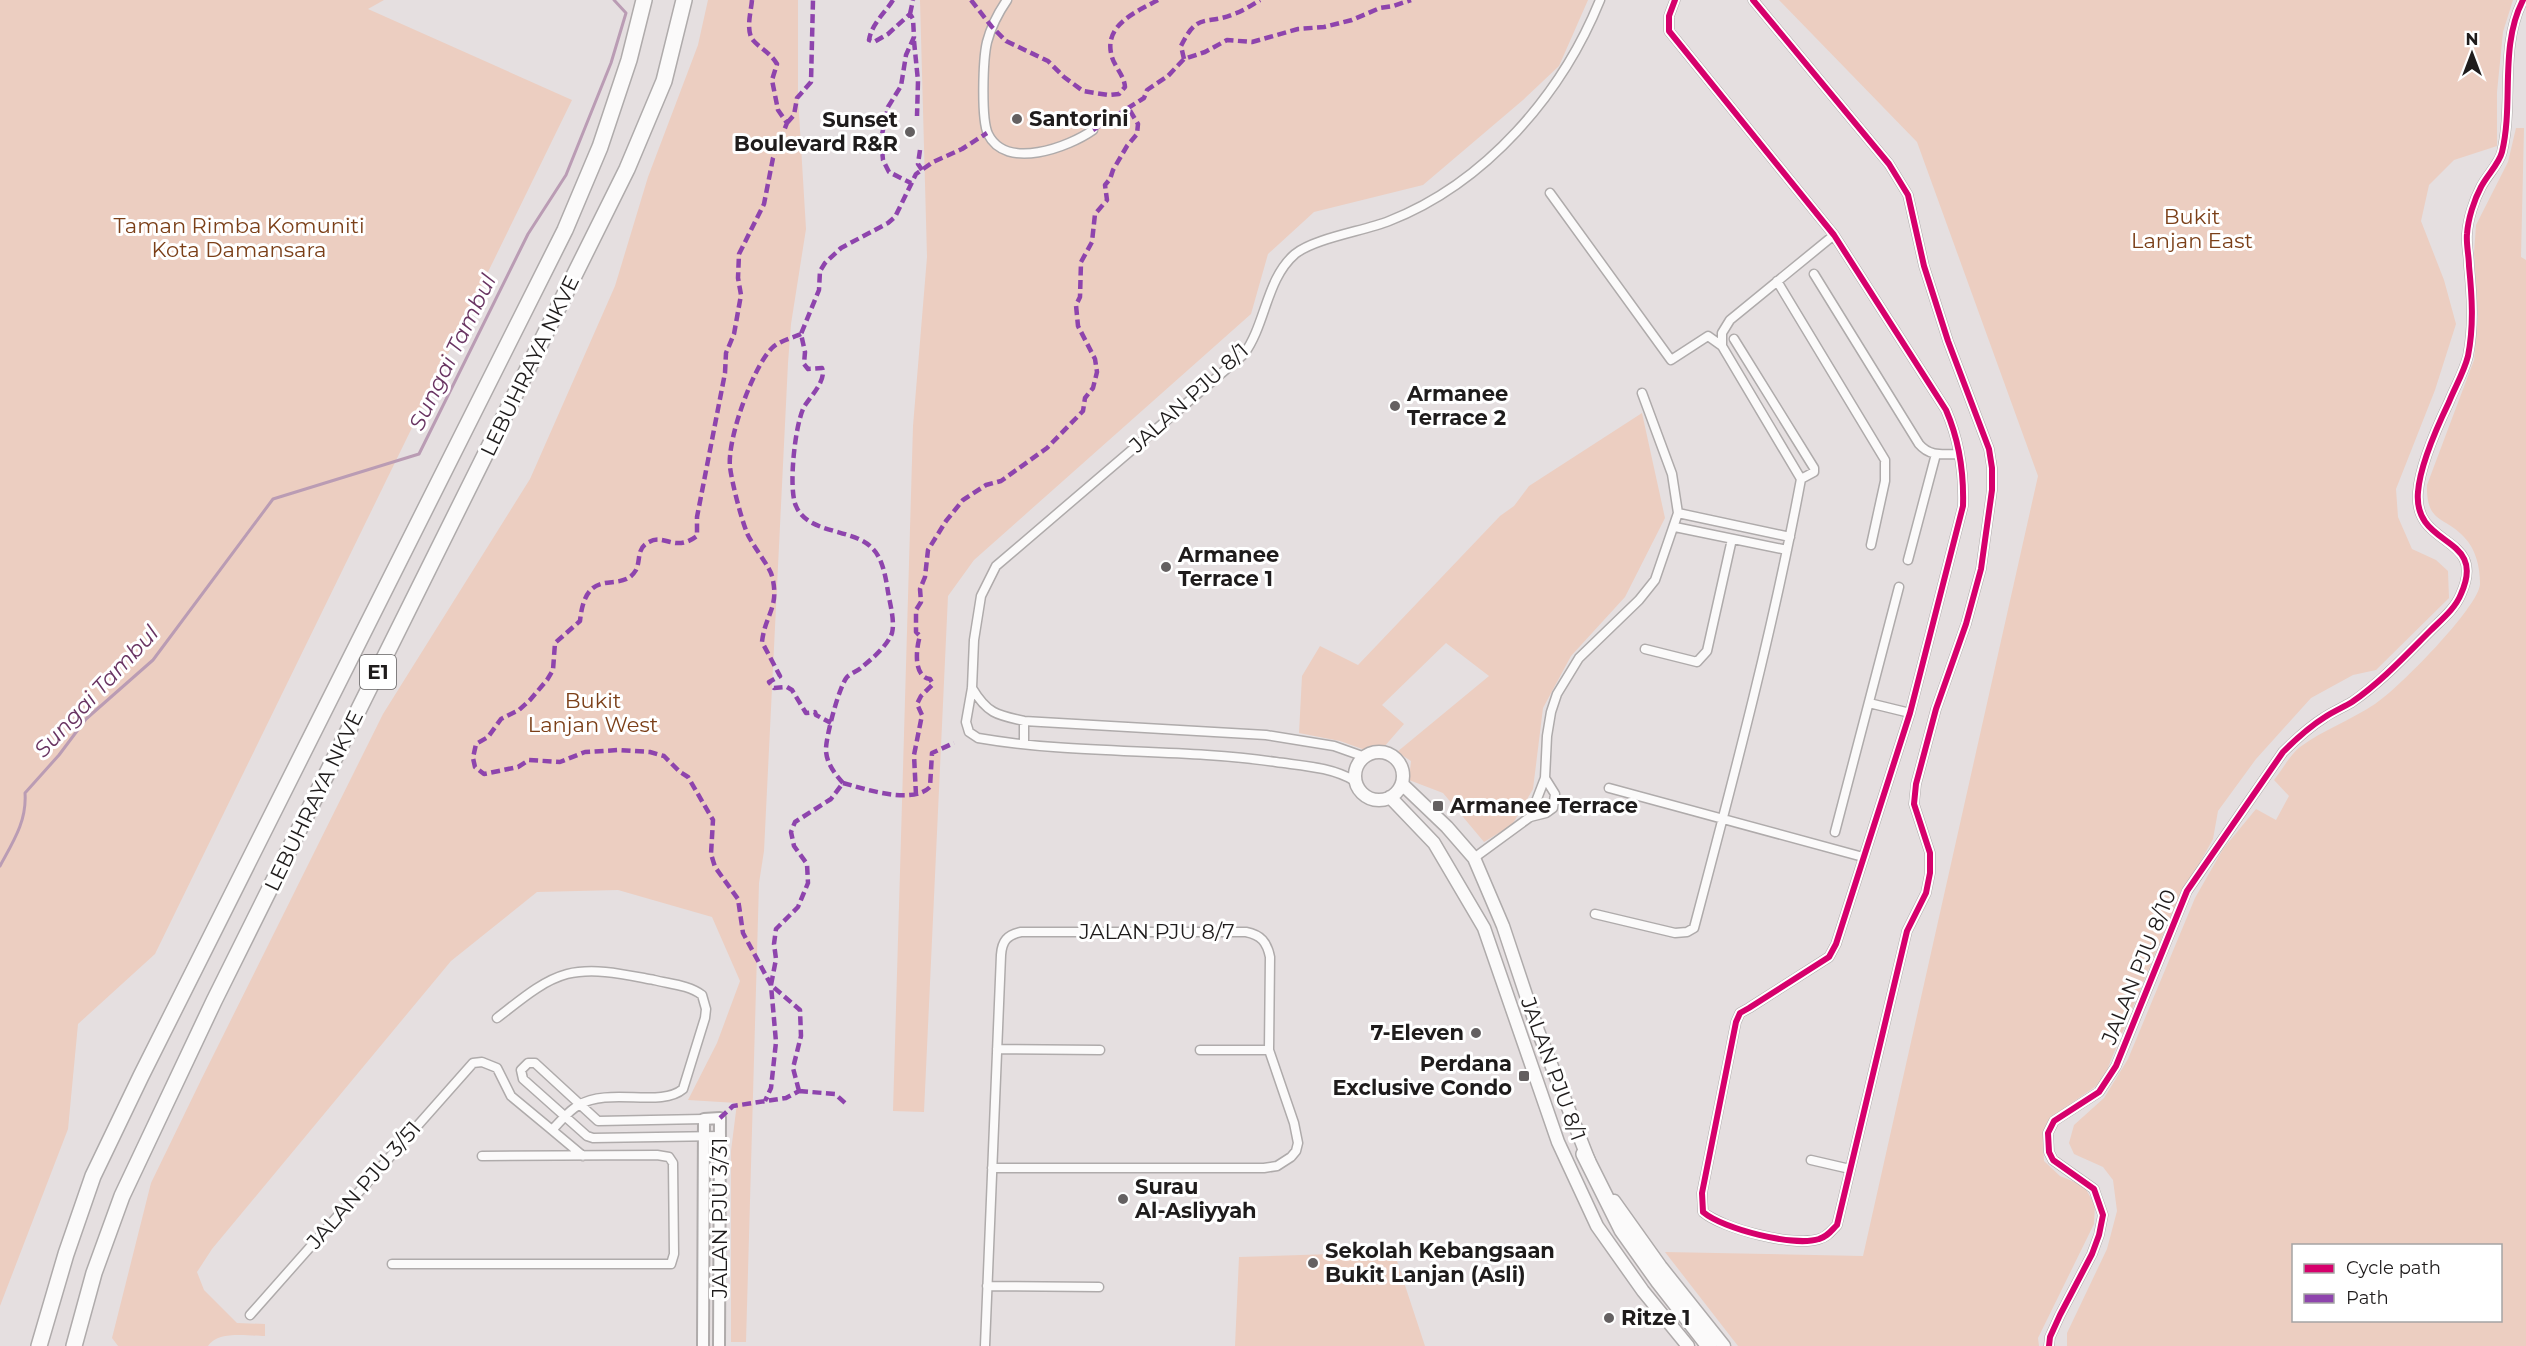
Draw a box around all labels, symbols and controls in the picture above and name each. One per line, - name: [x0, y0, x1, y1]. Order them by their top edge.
- north arrow: [2442, 24, 2502, 84]
- text: N: [2466, 30, 2478, 49]
- place label: Santorini: [1029, 106, 1129, 131]
- place label: Sunset Boulevard R&R: [734, 107, 898, 156]
- marker: Santorini: [1010, 112, 1024, 126]
- marker: Sunset Boulevard R&R: [903, 125, 917, 139]
- park label: Bukit Lanjan East: [2131, 204, 2253, 253]
- park label: Taman Rimba Komuniti Kota Damansara: [113, 213, 365, 262]
- water label: Sungai Tambul: [403, 270, 502, 435]
- street label: LEBUHRAYA NKVE: [475, 271, 584, 460]
- street label: JALAN PJU 8/1: [1123, 338, 1253, 458]
- place label: Armanee Terrace 2: [1406, 381, 1508, 430]
- marker: Armanee Terrace 2: [1388, 399, 1402, 413]
- place label: Armanee Terrace 1: [1177, 542, 1279, 591]
- marker: Armanee Terrace 1: [1159, 560, 1173, 574]
- water label: Sungai Tambul: [28, 620, 164, 763]
- road number: E1: [360, 655, 396, 689]
- park label: Bukit Lanjan West: [528, 688, 658, 737]
- street label: LEBUHRAYA NKVE: [259, 706, 368, 895]
- place label: Armanee Terrace: [1449, 793, 1638, 818]
- marker: Armanee Terrace: [1431, 799, 1445, 813]
- street label: JALAN PJU 8/10: [2096, 886, 2181, 1049]
- street label: JALAN PJU 8/7: [1078, 919, 1235, 944]
- street label: JALAN PJU 8/1: [1516, 993, 1591, 1144]
- place label: 7-Eleven: [1370, 1020, 1464, 1045]
- marker: 7-Eleven: [1469, 1026, 1483, 1040]
- place label: Perdana Exclusive Condo: [1332, 1051, 1512, 1100]
- marker: Perdana Exclusive Condo: [1517, 1069, 1531, 1083]
- street label: JALAN PJU 3/51: [301, 1116, 426, 1254]
- street label: JALAN PJU 3/31: [707, 1138, 732, 1299]
- place label: Surau Al-Asliyyah: [1134, 1174, 1257, 1223]
- marker: Surau Al-Asliyyah: [1116, 1192, 1130, 1206]
- place label: Sekolah Kebangsaan Bukit Lanjan (Asli): [1325, 1238, 1555, 1287]
- legend: [2292, 1244, 2502, 1322]
- marker: Sekolah Kebangsaan Bukit Lanjan (Asli): [1306, 1256, 1320, 1270]
- text: Cycle path: [2346, 1257, 2441, 1279]
- text: Path: [2346, 1287, 2389, 1309]
- place label: Ritze 1: [1621, 1305, 1691, 1330]
- marker: Ritze 1: [1602, 1311, 1616, 1325]

